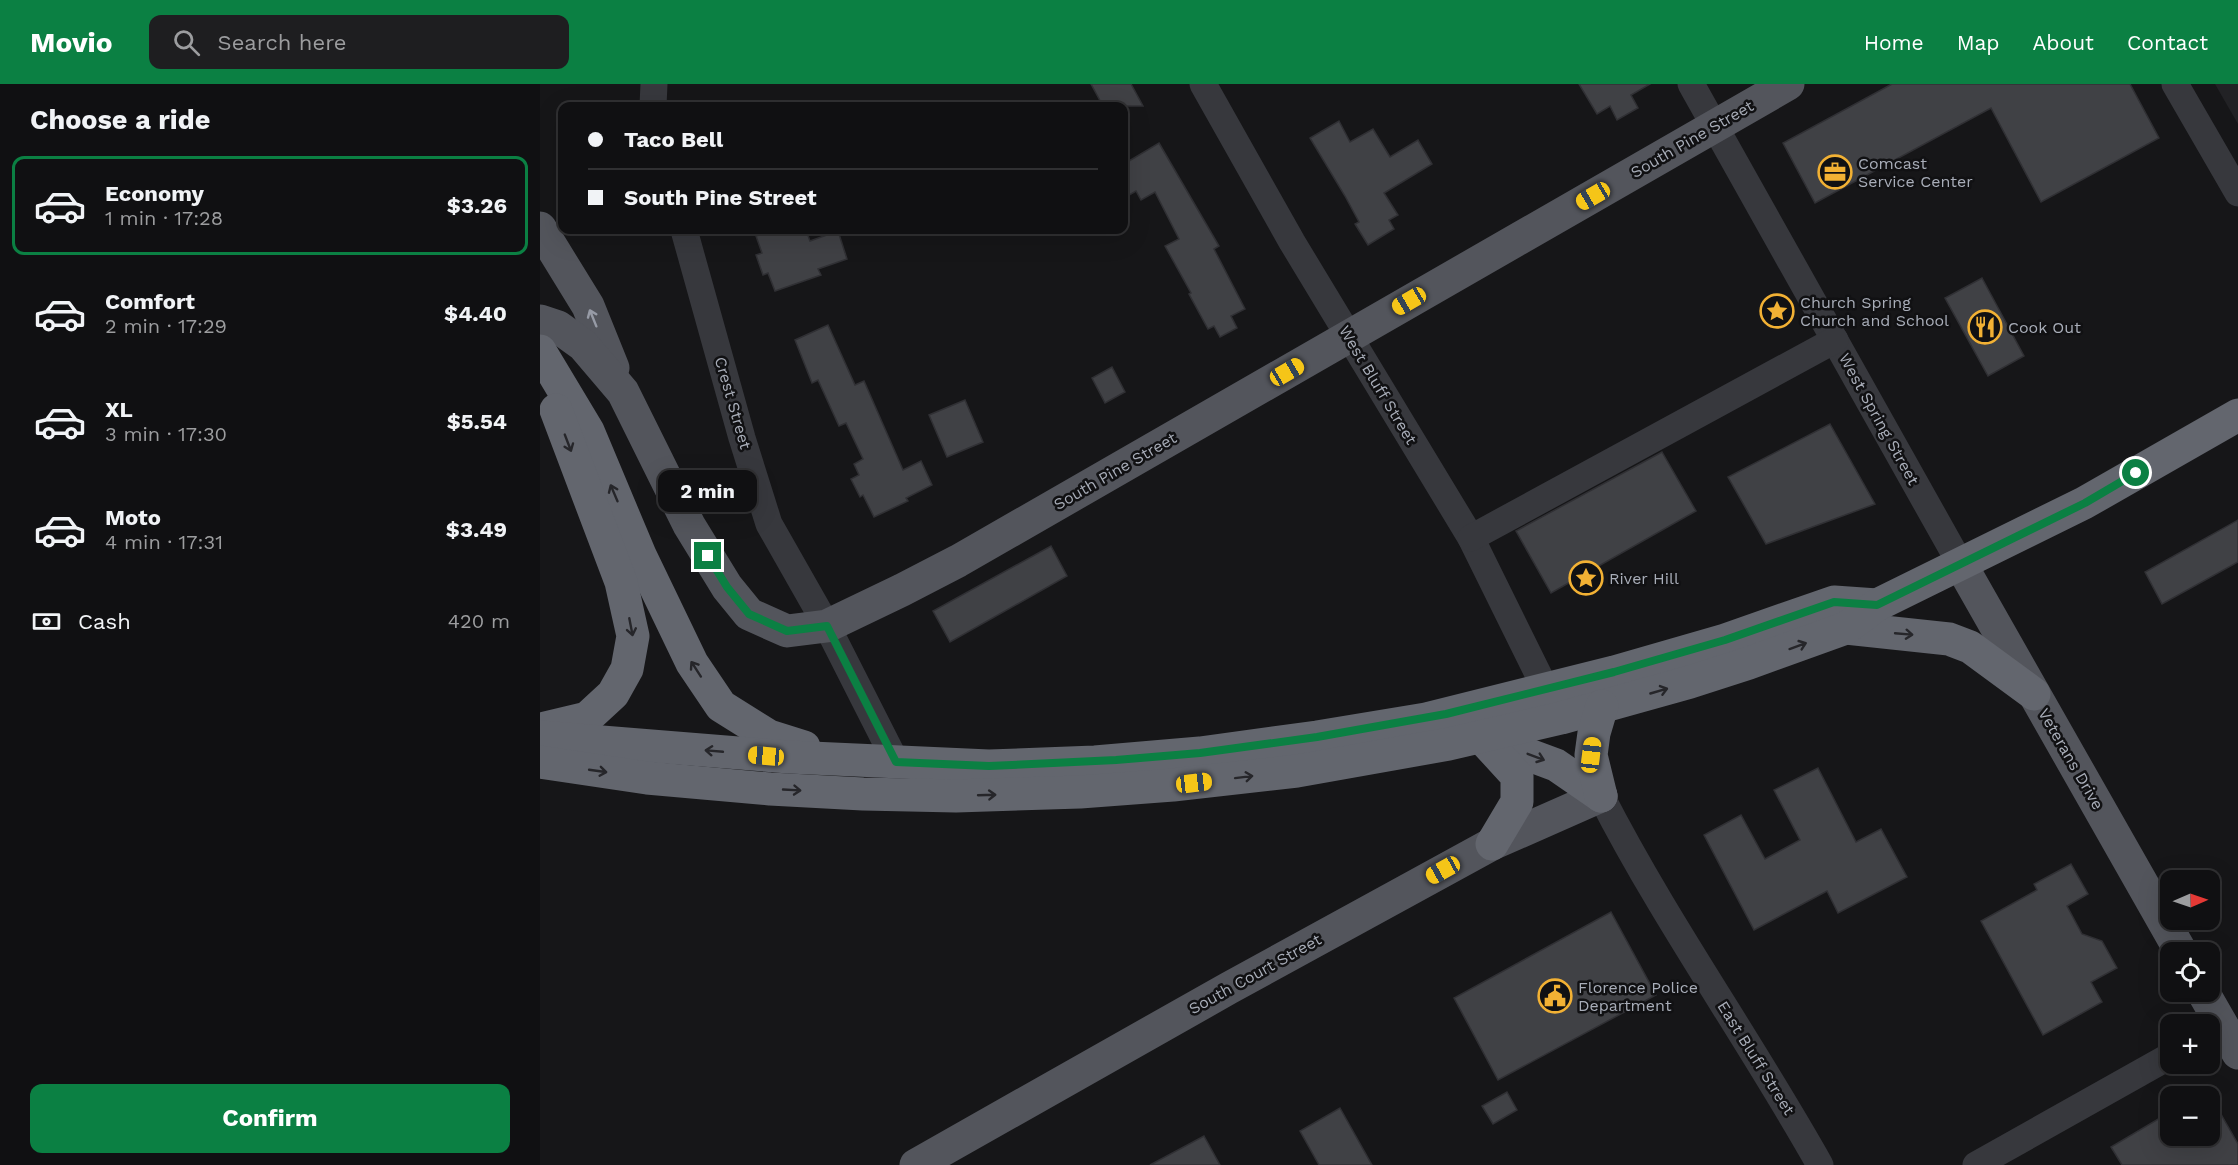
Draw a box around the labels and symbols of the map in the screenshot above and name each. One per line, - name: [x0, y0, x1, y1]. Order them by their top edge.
- street label: South Pine Street: [1627, 96, 1757, 182]
- office icon: Comcast Service Center: [1817, 154, 1853, 190]
- place label: Comcast Service Center: [1858, 154, 1973, 191]
- car: [1573, 179, 1613, 213]
- car: [1389, 284, 1429, 318]
- place icon: Church Spring Church and School: [1759, 293, 1795, 329]
- place label: Church Spring Church and School: [1800, 293, 1949, 330]
- restaurant icon: Cook Out: [1967, 309, 2003, 345]
- one-way arrow: [587, 310, 598, 328]
- place label: Cook Out: [2008, 318, 2081, 337]
- street label: West Bluff Street: [1335, 322, 1421, 448]
- street label: West Spring Street: [1835, 350, 1923, 488]
- street label: Crest Street: [711, 355, 755, 452]
- car: [1267, 355, 1307, 389]
- street label: South Pine Street: [1050, 428, 1180, 514]
- one-way arrow: [563, 433, 574, 452]
- route start: [2122, 459, 2149, 486]
- callout: 2 min: [658, 469, 758, 511]
- one-way arrow: [608, 484, 619, 502]
- route end: [694, 542, 721, 569]
- place icon: River Hill: [1568, 560, 1604, 596]
- place label: River Hill: [1609, 569, 1679, 588]
- one-way arrow: [626, 617, 637, 636]
- one-way arrow: [1894, 629, 1914, 640]
- one-way arrow: [1788, 639, 1807, 650]
- one-way arrow: [690, 661, 702, 678]
- one-way arrow: [1649, 684, 1668, 696]
- street label: Veterans Drive: [2034, 705, 2108, 813]
- car: [1580, 736, 1602, 774]
- one-way arrow: [705, 745, 725, 756]
- car: [747, 745, 785, 767]
- one-way arrow: [1526, 753, 1545, 764]
- one-way arrow: [587, 765, 607, 776]
- one-way arrow: [1233, 771, 1253, 782]
- car: [1175, 772, 1213, 794]
- one-way arrow: [781, 785, 801, 796]
- one-way arrow: [976, 789, 996, 801]
- car: [1423, 853, 1463, 887]
- north arrow: [2160, 870, 2220, 930]
- street label: South Court Street: [1185, 930, 1325, 1018]
- public building icon: Florence Police Department: [1537, 978, 1573, 1014]
- place label: Florence Police Department: [1578, 978, 1698, 1015]
- street label: East Bluff Street: [1713, 998, 1799, 1119]

